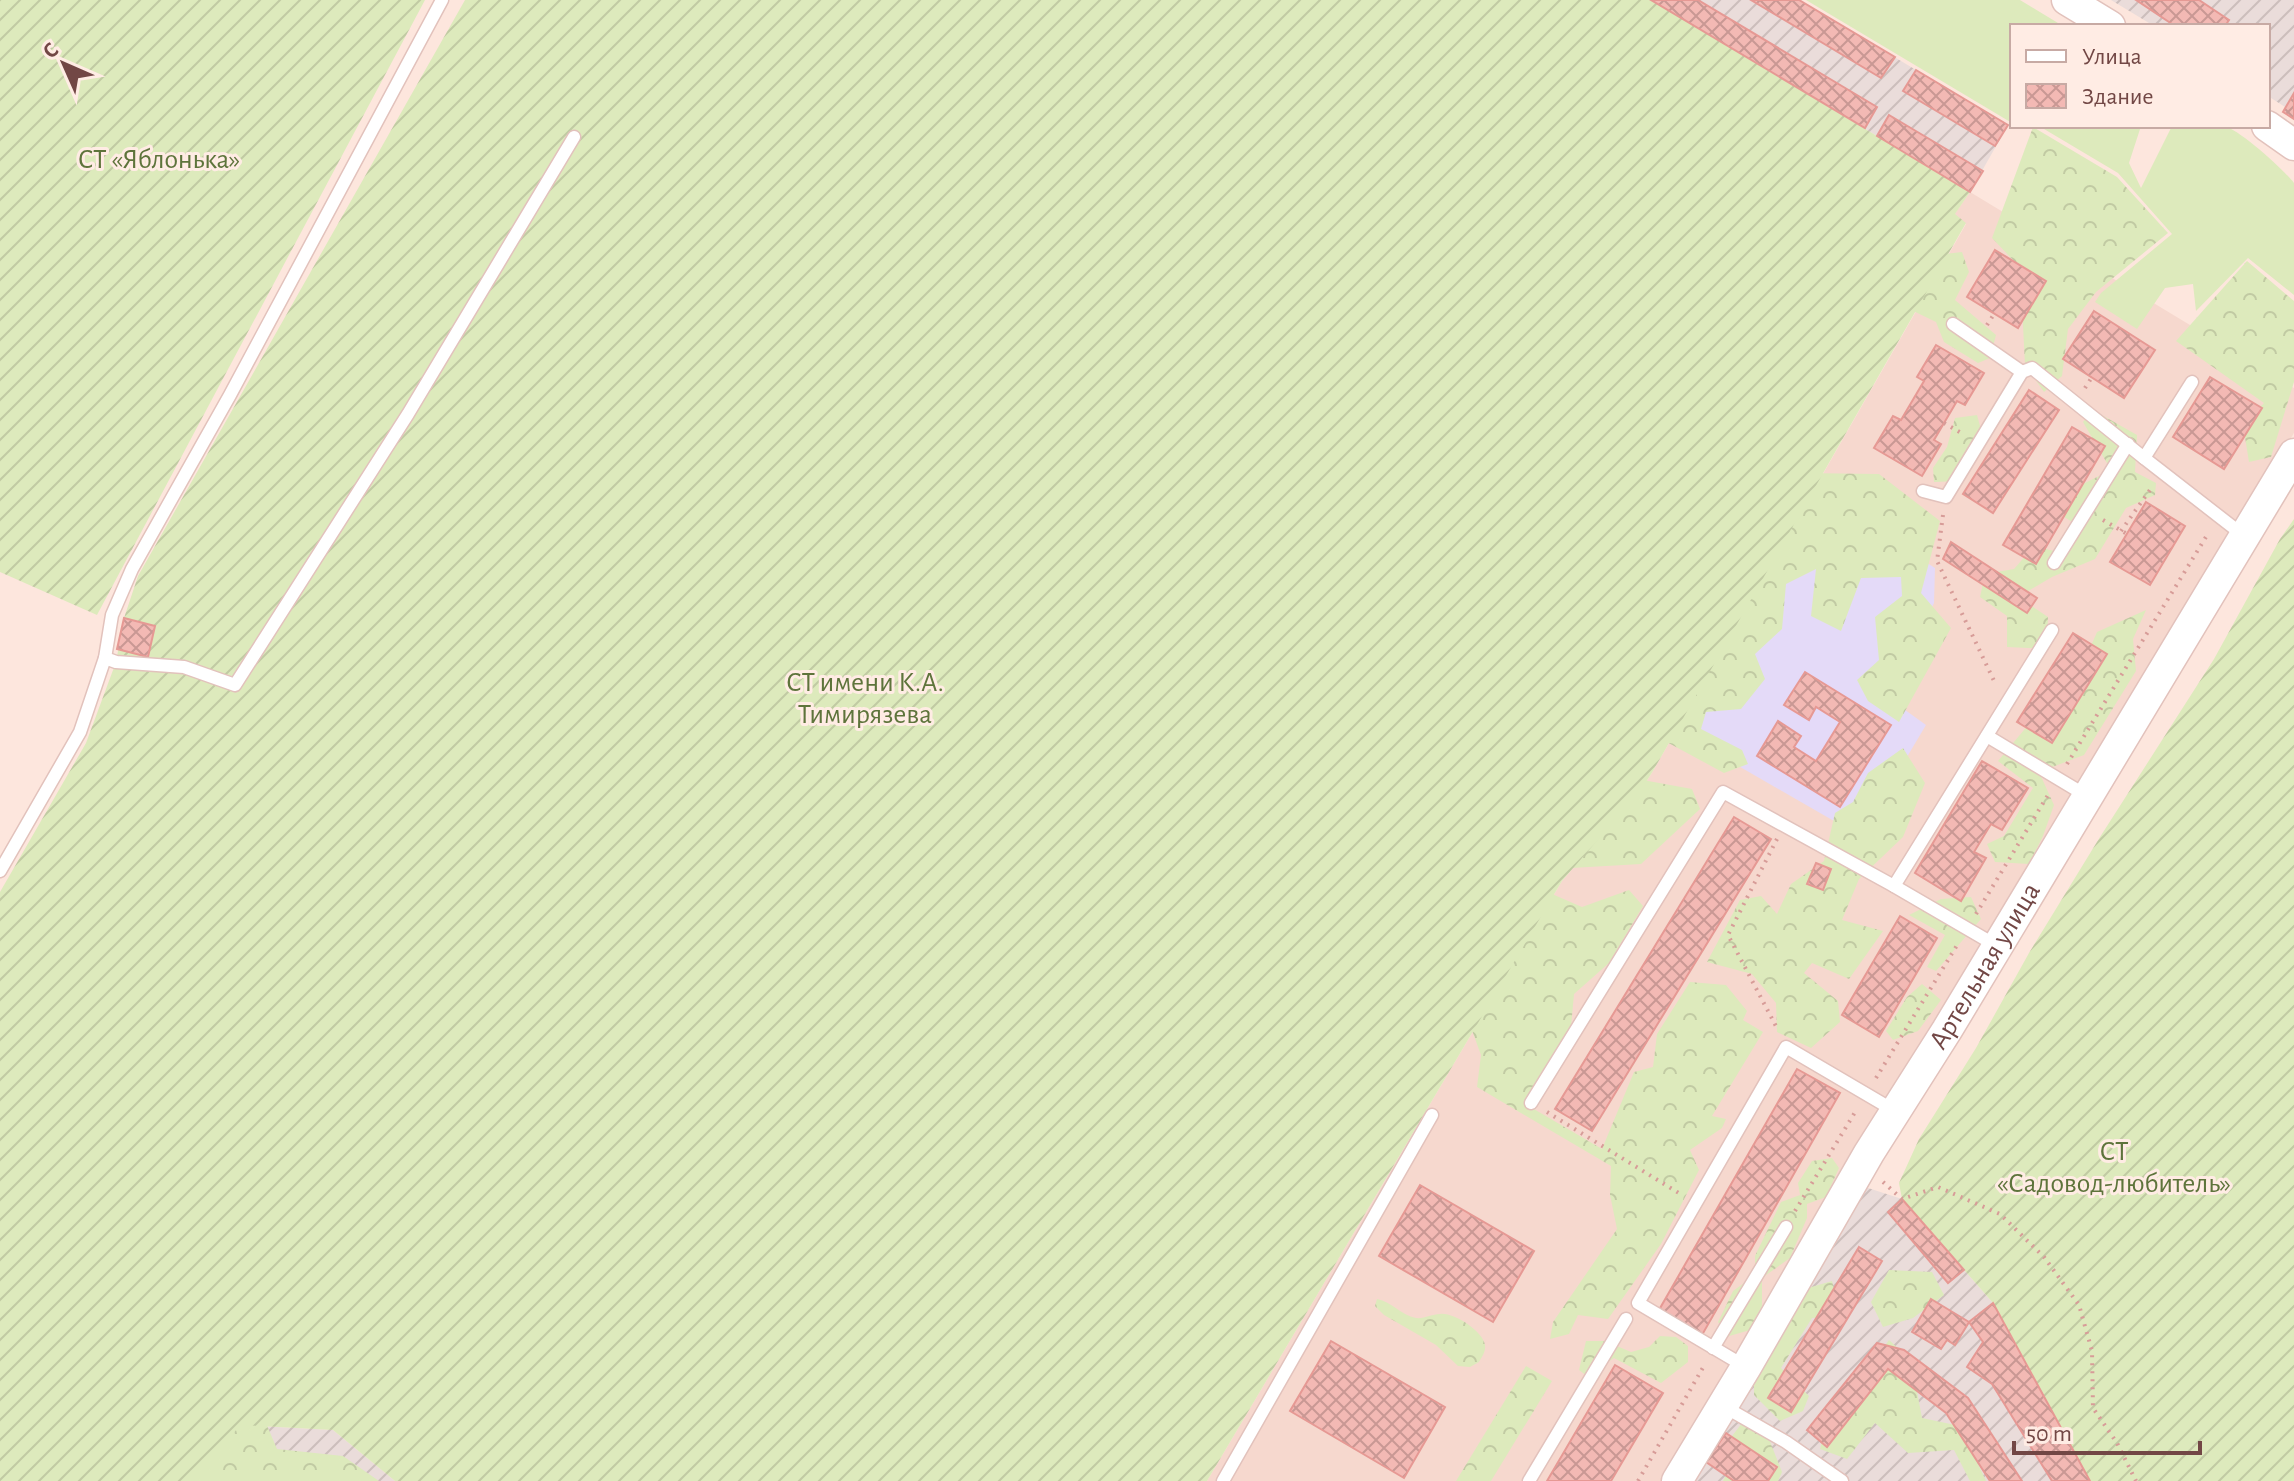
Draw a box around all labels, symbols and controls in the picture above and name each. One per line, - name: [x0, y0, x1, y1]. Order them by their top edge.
- north arrow: [24, 24, 104, 104]
- legend: [2010, 24, 2270, 128]
- text: С: [38, 38, 63, 63]
- text: Улица: [2082, 45, 2142, 69]
- text: Здание: [2082, 85, 2153, 109]
- park label: СТ «Яблонька»: [78, 146, 240, 174]
- park label: СТ имени К.А. Тимирязева: [786, 669, 944, 729]
- street label: Артельная улица: [1924, 878, 2046, 1055]
- park label: СТ «Садовод-любитель»: [1997, 1138, 2231, 1198]
- scale bar: [2014, 1405, 2200, 1455]
- text: 50 m: [2026, 1422, 2072, 1446]

